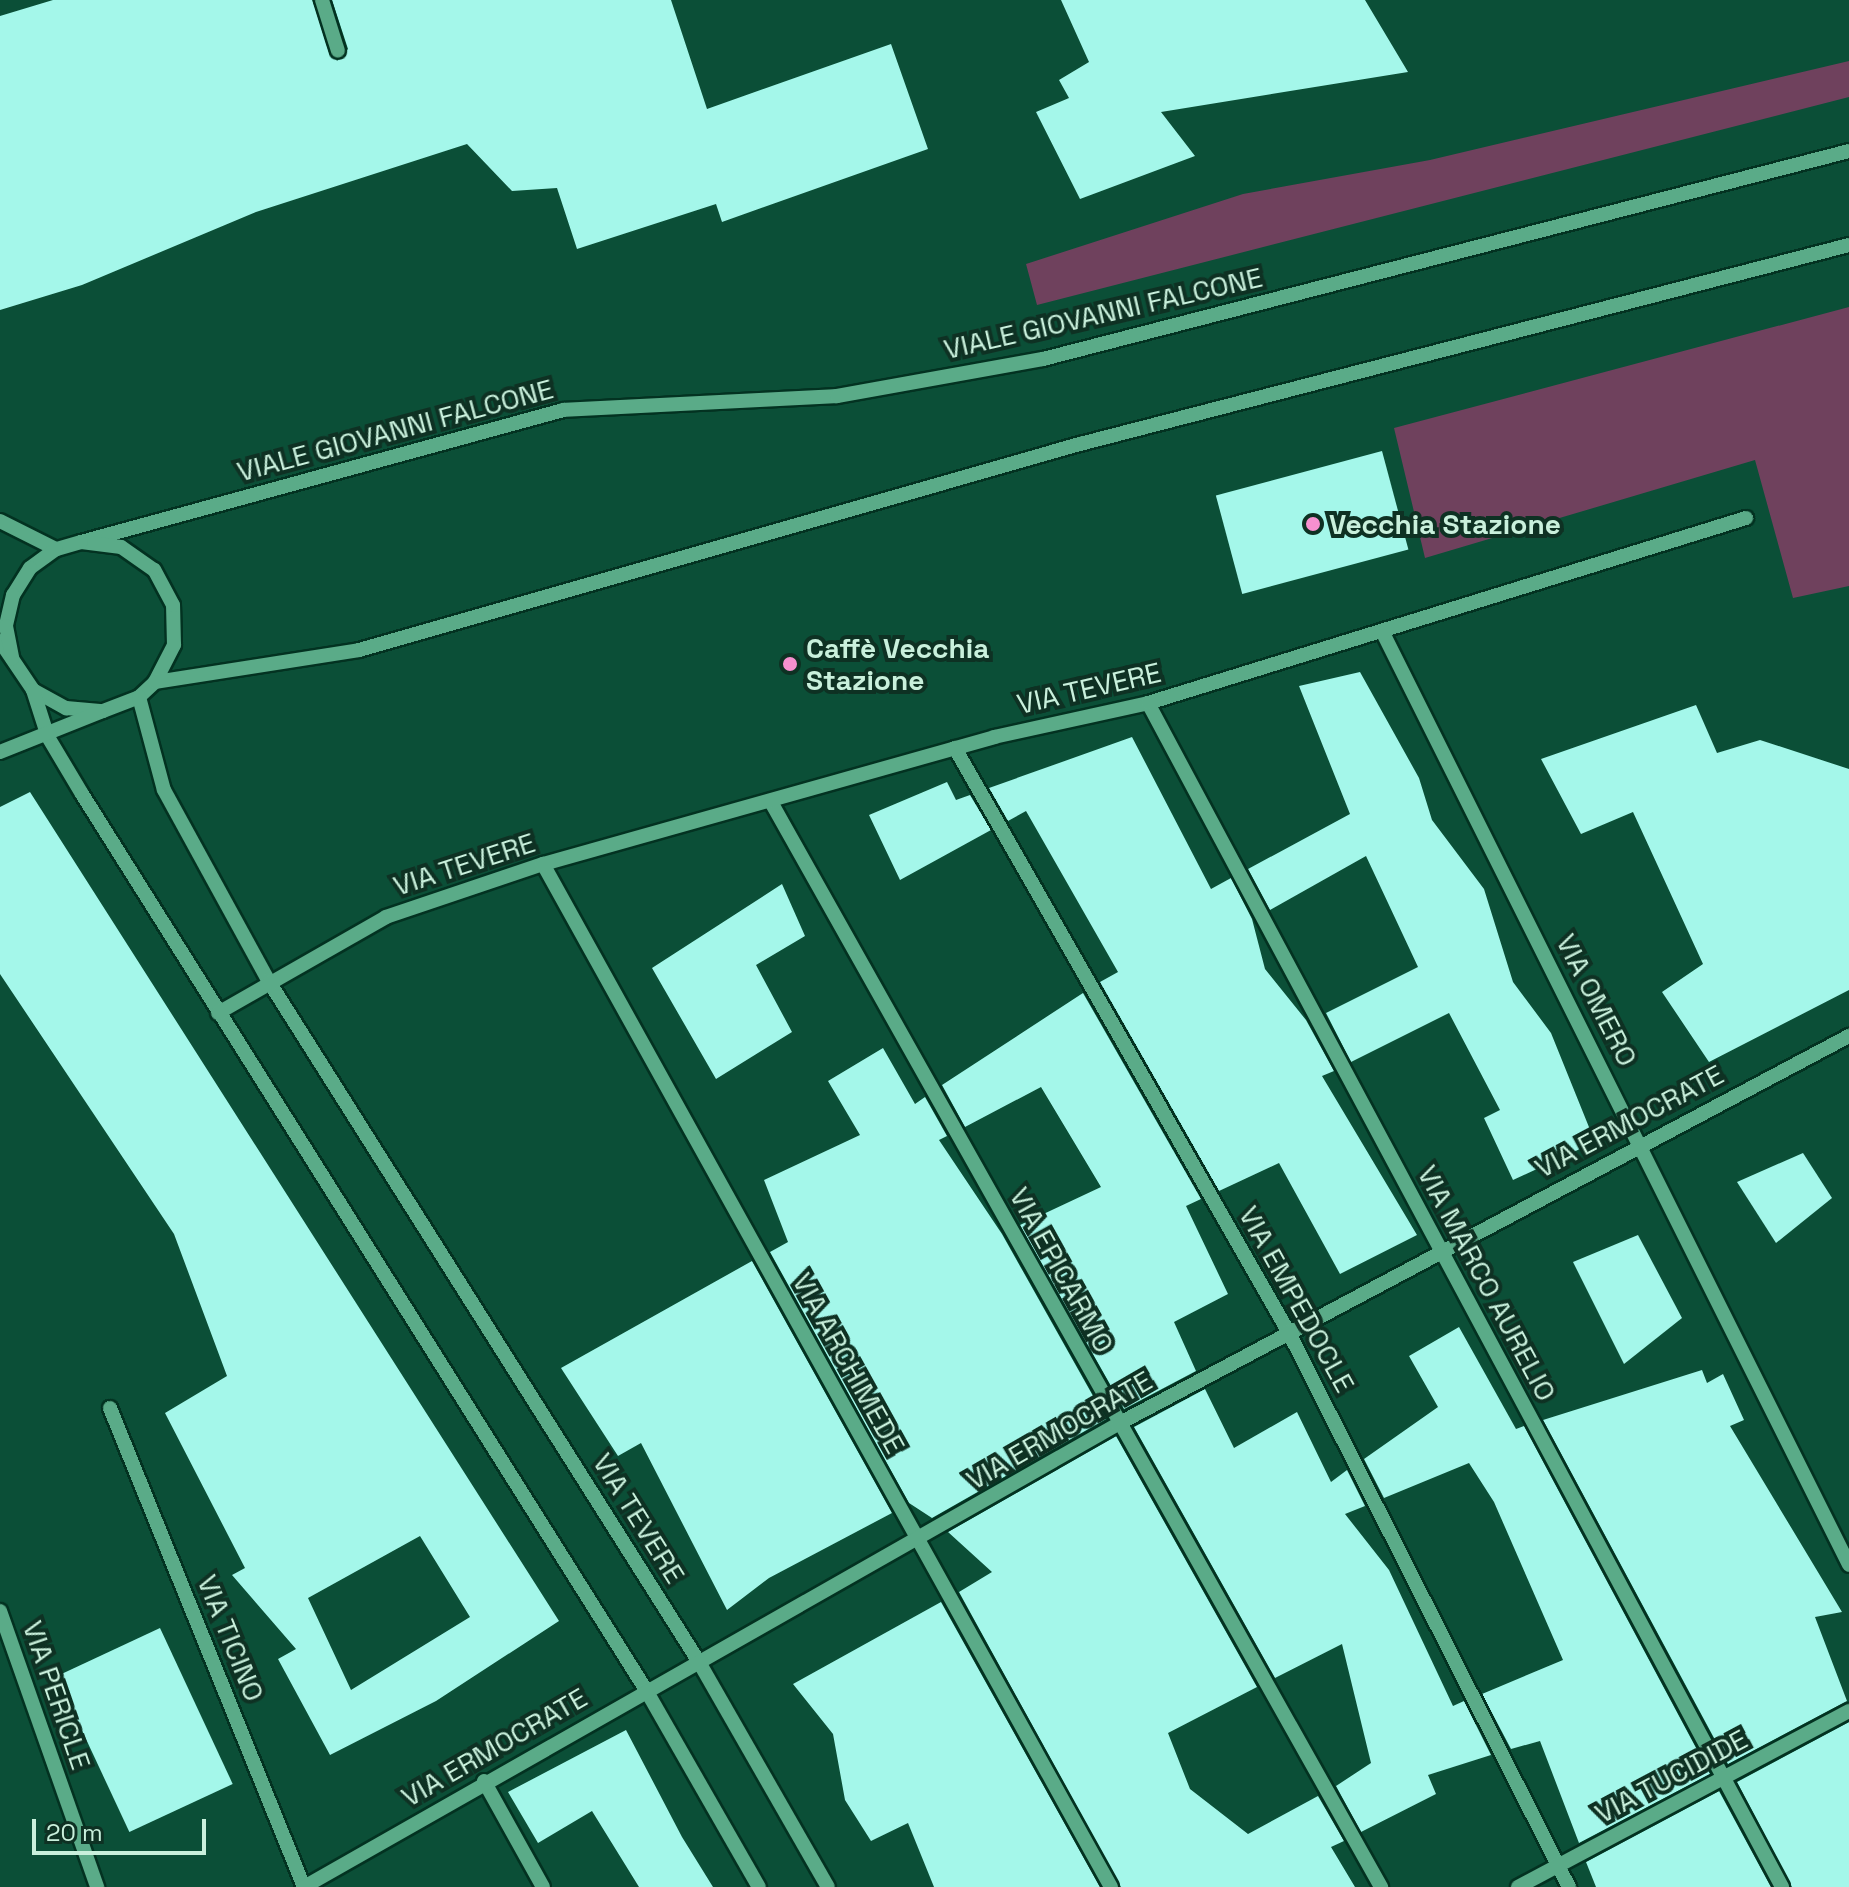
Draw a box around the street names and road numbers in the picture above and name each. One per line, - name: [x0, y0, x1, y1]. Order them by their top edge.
- street label: VIALE GIOVANNI FALCONE: [941, 260, 1265, 366]
- street label: VIALE GIOVANNI FALCONE: [233, 372, 557, 488]
- street label: VIA TEVERE: [1013, 655, 1165, 721]
- street label: VIA TEVERE: [389, 825, 539, 903]
- street label: VIA OMERO: [1549, 928, 1645, 1072]
- street label: VIA ERMOCRATE: [1529, 1057, 1729, 1185]
- street label: VIA MARCO AURELIO: [1411, 1159, 1563, 1407]
- street label: VIA EPICARMO: [1003, 1181, 1121, 1359]
- street label: VIA EMPEDOCLE: [1232, 1200, 1362, 1398]
- street label: VIA ARCHIMEDE: [785, 1267, 913, 1459]
- street label: VIA ERMOCRATE: [960, 1363, 1158, 1497]
- street label: VIA TEVERE: [586, 1446, 692, 1590]
- street label: VIA TICINO: [190, 1569, 272, 1707]
- street label: VIA PERICLE: [16, 1616, 98, 1774]
- street label: VIA ERMOCRATE: [395, 1680, 593, 1814]
- street label: VIA TUCIDIDE: [1589, 1722, 1753, 1830]

